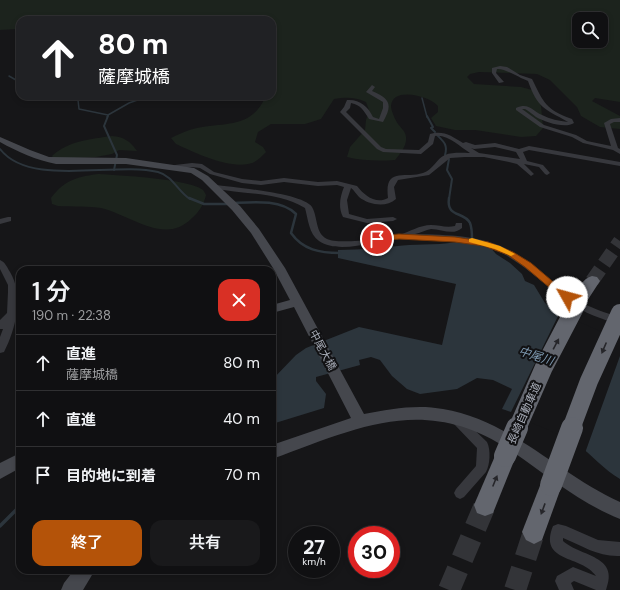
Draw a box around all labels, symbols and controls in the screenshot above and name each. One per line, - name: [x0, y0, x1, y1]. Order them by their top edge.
- map controls: [572, 12, 608, 48]
- button: search: [572, 12, 608, 48]
- text: 80 m: [98, 26, 168, 63]
- icon: ahead: [32, 32, 84, 84]
- text: 薩摩城橋: [98, 65, 170, 89]
- pin: [360, 222, 394, 256]
- icon: arrive: [366, 228, 388, 250]
- text: 1 分: [32, 276, 70, 307]
- position arrow: [546, 276, 588, 318]
- button: close: [218, 279, 260, 321]
- text: 190 m · 22:38: [32, 307, 111, 324]
- street label: 中尾大橋: [306, 327, 340, 373]
- one-way arrow: [553, 338, 560, 350]
- water label: 中尾川: [516, 343, 557, 370]
- one-way arrow: [600, 343, 606, 355]
- text: 直進: [66, 344, 96, 364]
- icon: ahead: [32, 352, 54, 374]
- text: 80 m: [223, 353, 260, 373]
- text: 薩摩城橋: [66, 366, 118, 383]
- street label: 長崎自動車道: [504, 380, 544, 446]
- icon: ahead: [32, 408, 54, 430]
- text: 40 m: [223, 409, 260, 429]
- text: 直進: [66, 410, 96, 430]
- icon: arrive: [32, 464, 54, 486]
- text: 70 m: [225, 465, 260, 485]
- text: 目的地に到着: [66, 466, 156, 486]
- one-way arrow: [492, 475, 498, 486]
- one-way arrow: [540, 503, 546, 515]
- button: 終了: [32, 520, 142, 566]
- button: 共有: [150, 520, 260, 566]
- speed limit sign: 30: [348, 526, 400, 578]
- text: 27: [303, 534, 325, 560]
- text: km/h: [302, 555, 326, 568]

